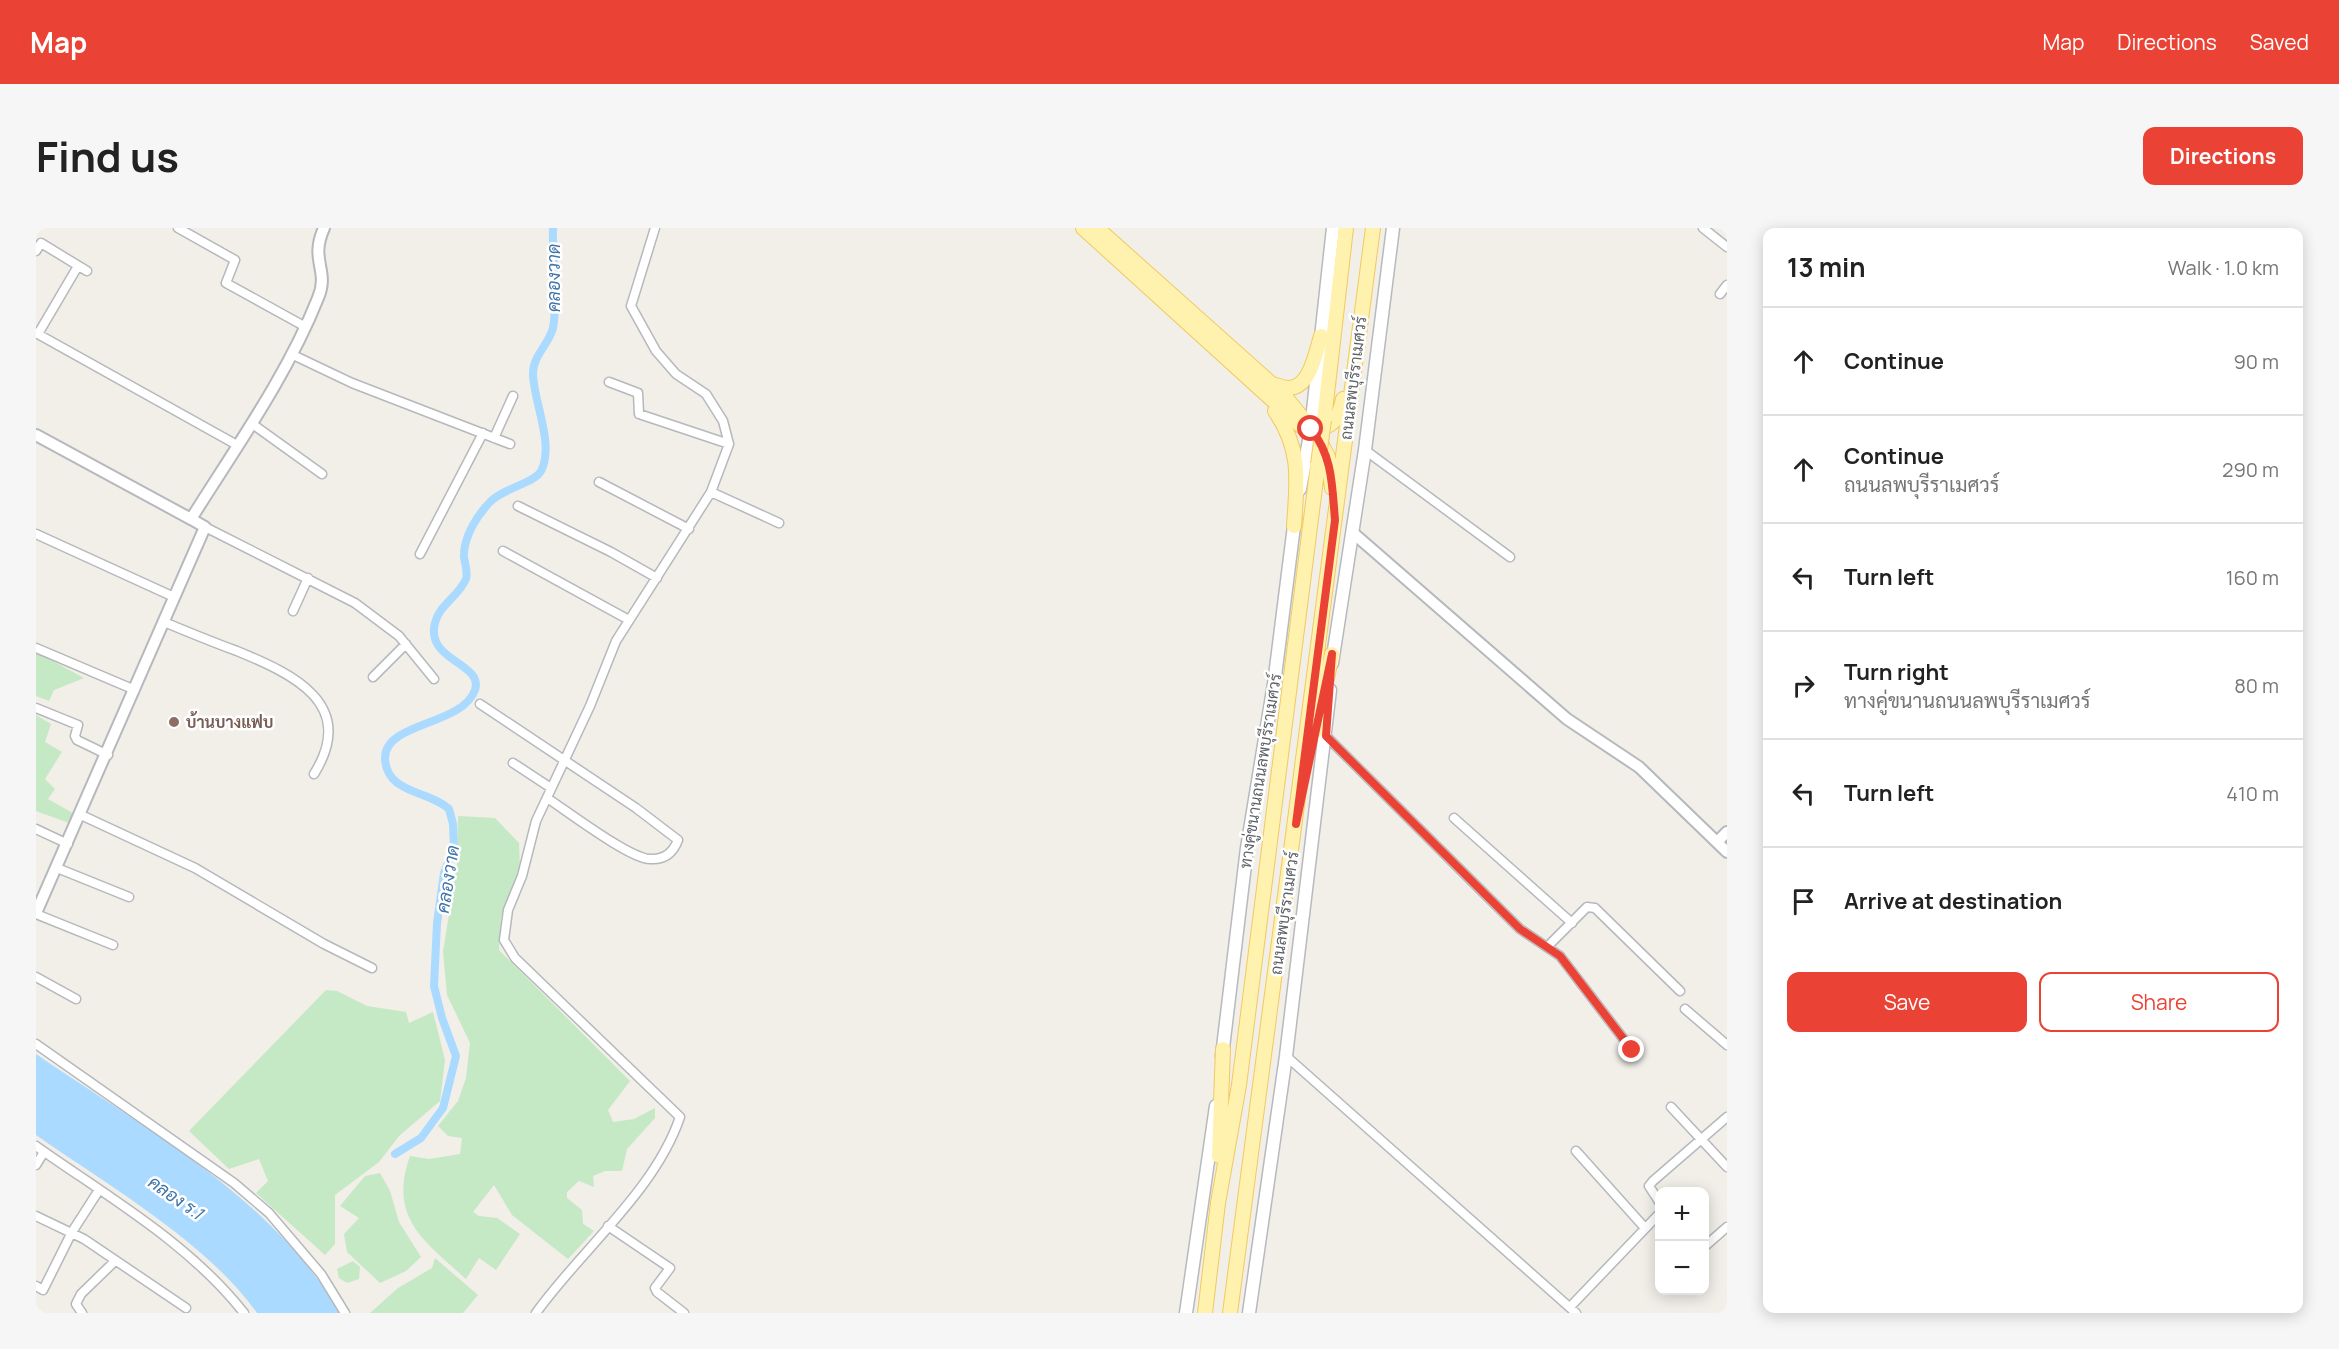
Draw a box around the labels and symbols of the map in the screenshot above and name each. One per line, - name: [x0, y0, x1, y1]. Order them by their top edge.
- water label: คลองวาด: [541, 244, 565, 312]
- street label: ถนนลพบุรีราเมศวร์: [1334, 315, 1373, 441]
- route start: [1297, 415, 1323, 441]
- street label: ทางคู่ขนานถนนลพบุรีราเมศวร์: [1233, 671, 1287, 870]
- place label: บ้านบางแฟบ: [186, 711, 273, 733]
- marker: บ้านบางแฟบ: [167, 715, 181, 729]
- water label: คลองวาด: [430, 843, 464, 915]
- street label: ถนนลพบุรีราเมศวร์: [1263, 849, 1305, 976]
- route end: [1618, 1036, 1644, 1062]
- water label: คลอง ร.1: [144, 1169, 210, 1226]

